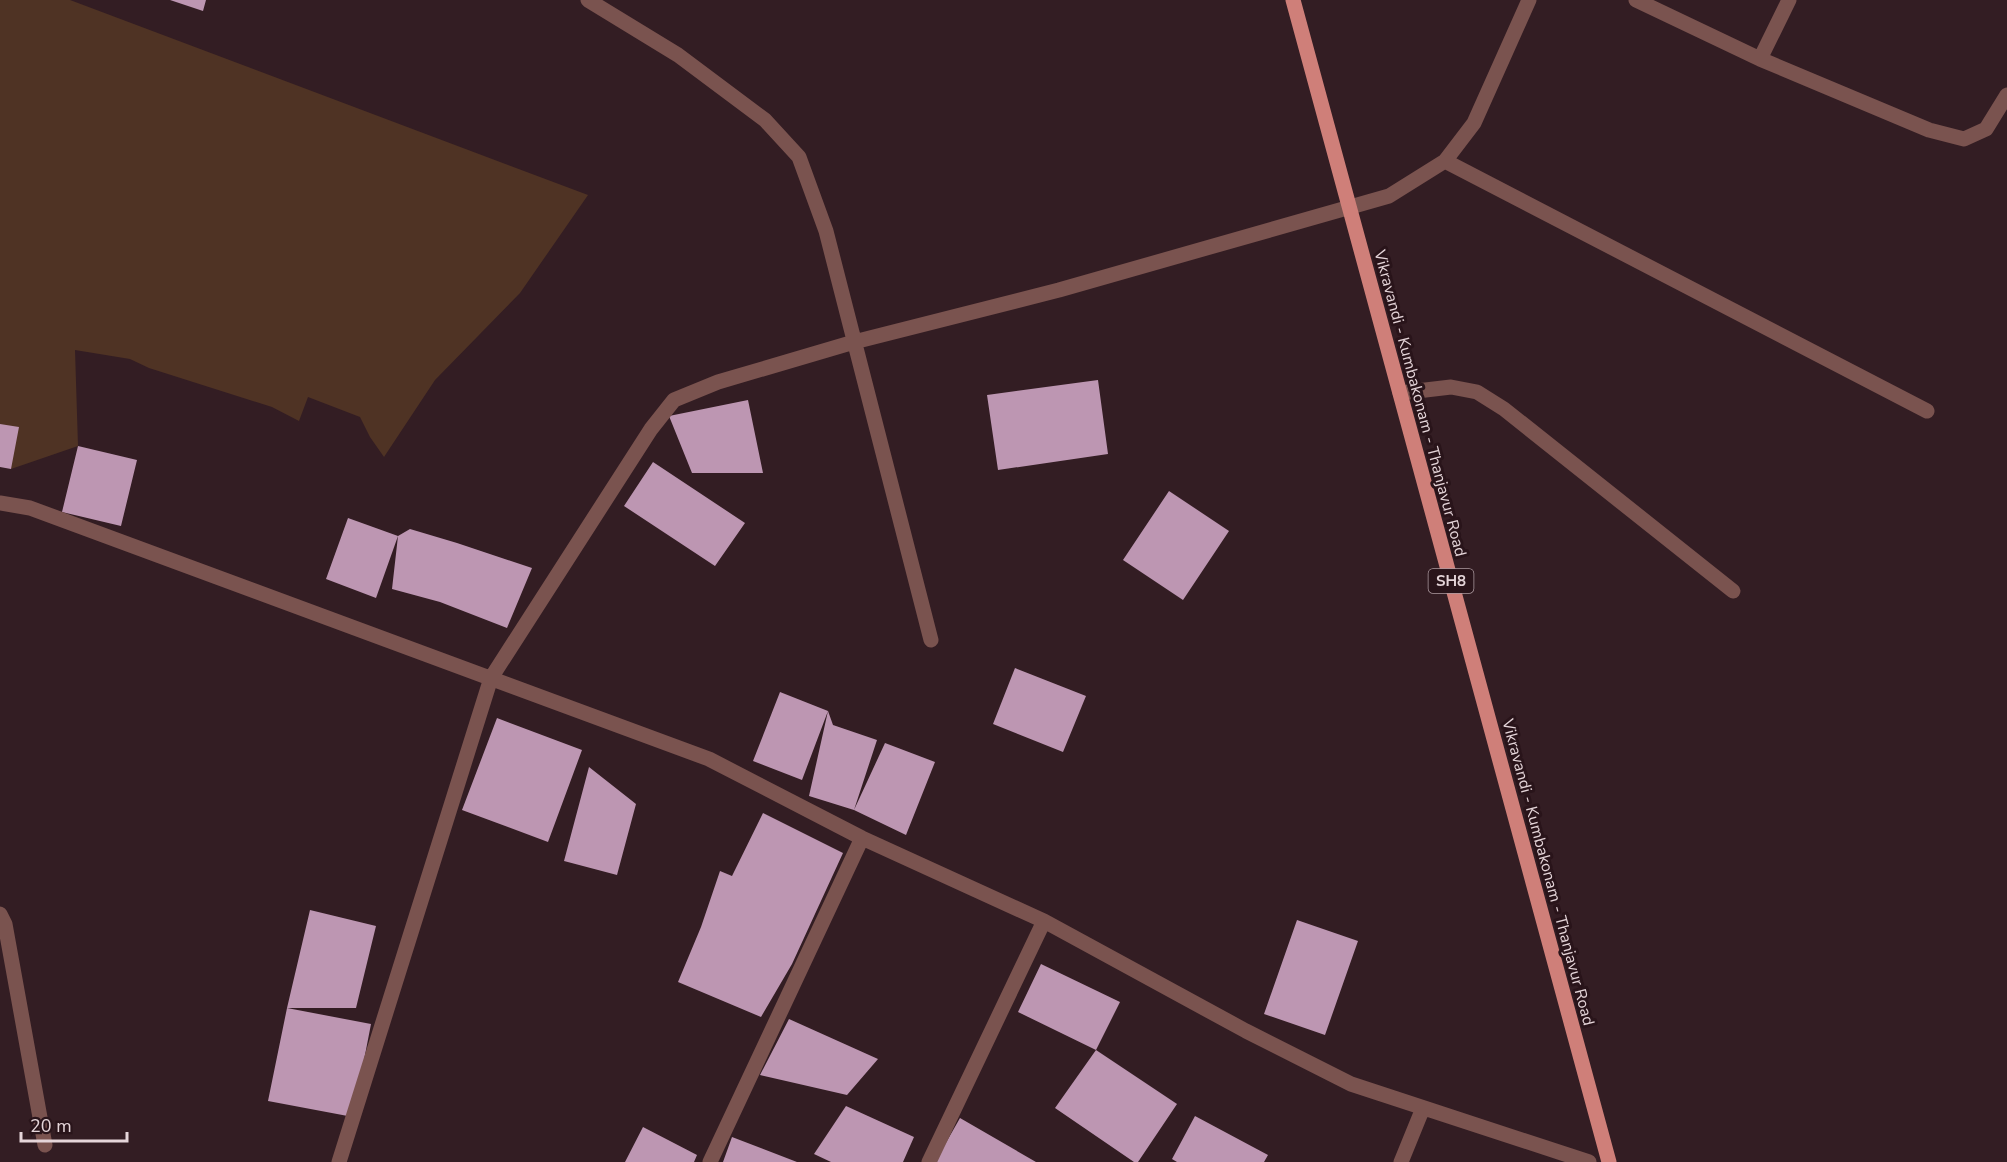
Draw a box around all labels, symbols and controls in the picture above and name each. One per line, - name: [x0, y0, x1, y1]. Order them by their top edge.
- street label: Vikravandi - Kumbakonam - Thanjavur Road: [1368, 247, 1472, 559]
- road number: SH8: [1428, 569, 1474, 593]
- street label: Vikravandi - Kumbakonam - Thanjavur Road: [1496, 716, 1600, 1028]
- scale bar: [21, 1105, 128, 1143]
- text: 20 m: [30, 1114, 72, 1138]

